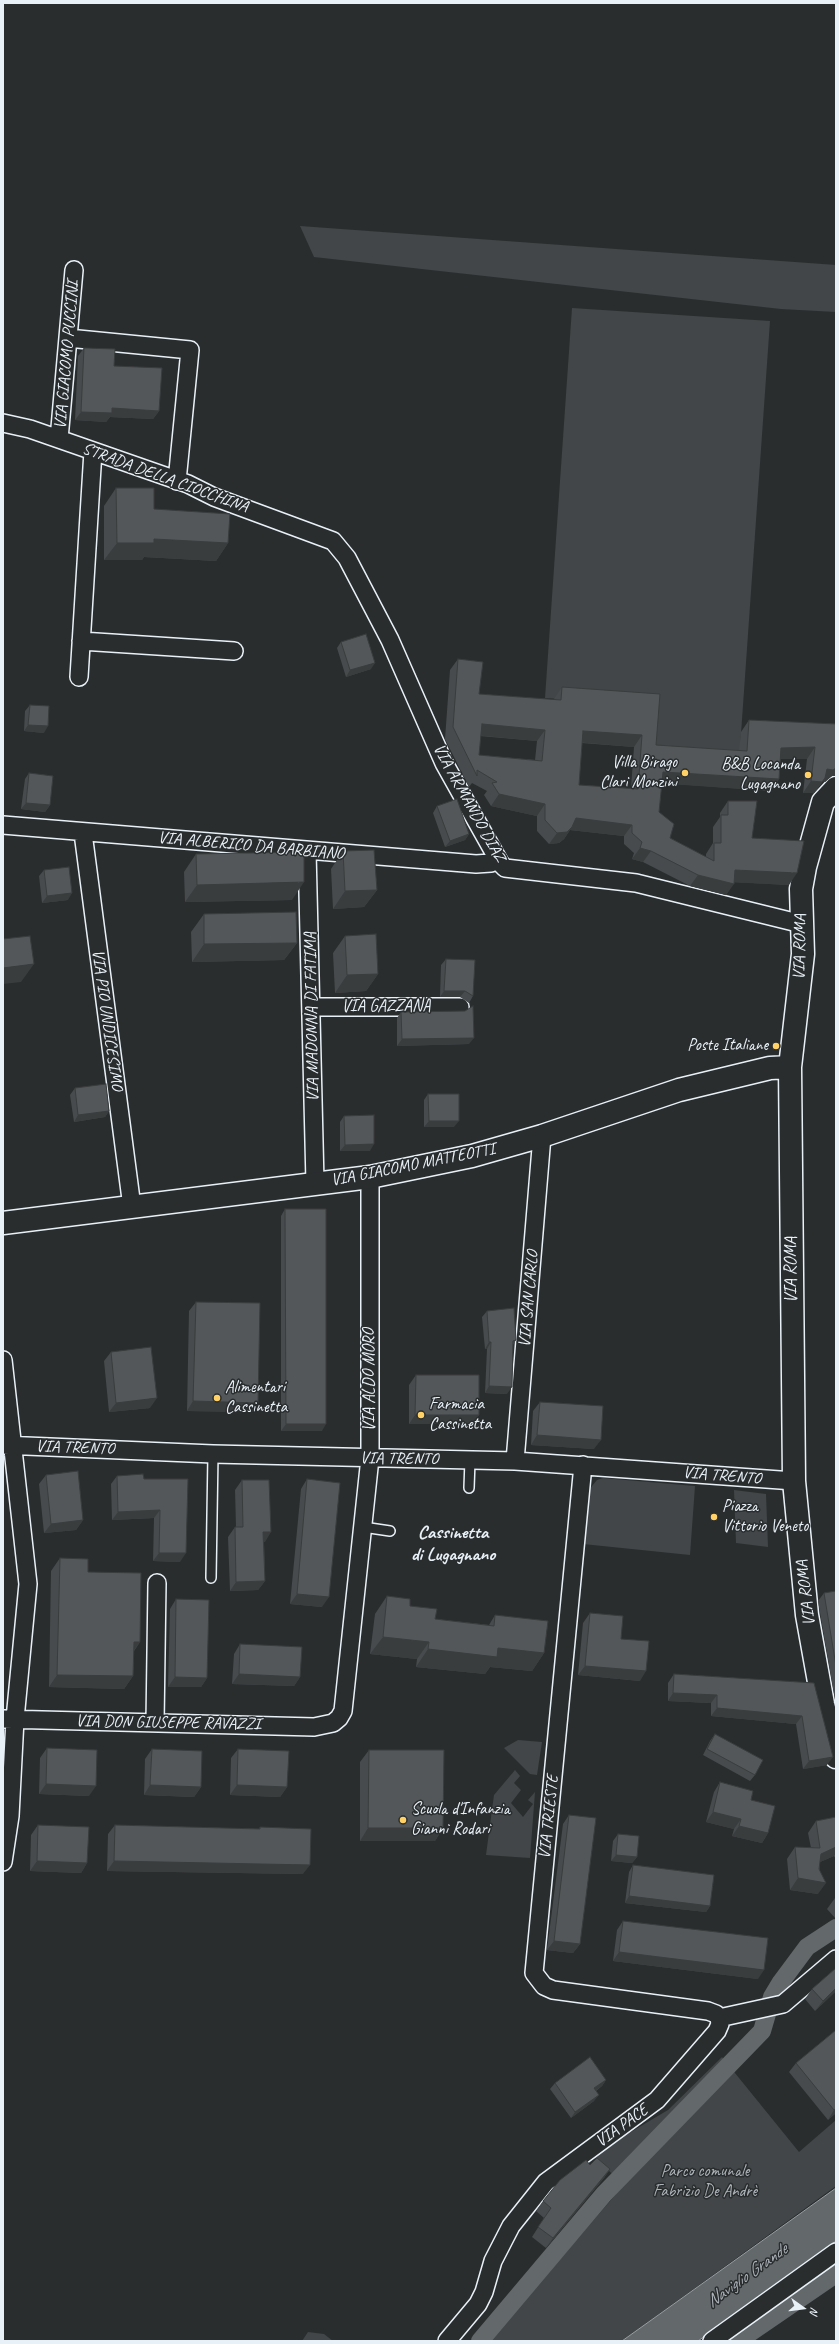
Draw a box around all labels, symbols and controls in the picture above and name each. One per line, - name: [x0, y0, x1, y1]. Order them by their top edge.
- street label: VIA GIACOMO PUCCINI: [50, 280, 84, 430]
- street label: STRADA DELLA CIOCCHINA: [79, 438, 251, 518]
- street label: VIA ARMANDO DIAZ: [428, 740, 510, 866]
- place label: Villa Birago Clari Monzini: [600, 753, 677, 793]
- place label: B&B Locanda Lugagnano: [721, 755, 800, 795]
- marker: Villa Birago Clari Monzini: [680, 768, 690, 778]
- marker: B&B Locanda Lugagnano: [803, 770, 813, 780]
- street label: VIA ALBERICO DA BARBIANO: [157, 828, 345, 864]
- street label: VIA ROMA: [789, 914, 811, 980]
- street label: VIA MADONNA DI FATIMA: [300, 932, 324, 1102]
- street label: VIA PIO UNDICESIMO: [87, 948, 127, 1092]
- street label: VIA GAZZANA: [341, 997, 431, 1017]
- place label: Poste Italiane: [687, 1036, 768, 1056]
- marker: Poste Italiane: [771, 1041, 781, 1051]
- street label: VIA GIACOMO MATTEOTTI: [329, 1139, 497, 1191]
- street label: VIA ROMA: [782, 1237, 802, 1303]
- street label: VIA SAN CARLO: [515, 1250, 543, 1348]
- street label: VIA ALDO MORO: [360, 1328, 380, 1432]
- place label: Alimentari Cassinetta: [225, 1378, 287, 1418]
- marker: Alimentari Cassinetta: [212, 1393, 222, 1403]
- place label: Farmacia Cassinetta: [429, 1395, 491, 1435]
- marker: Farmacia Cassinetta: [416, 1410, 426, 1420]
- street label: VIA TRENTO: [35, 1436, 115, 1460]
- street label: VIA TRENTO: [360, 1448, 438, 1470]
- street label: VIA TRENTO: [682, 1462, 762, 1490]
- place label: Piazza Vittorio Veneto: [722, 1497, 808, 1537]
- marker: Piazza Vittorio Veneto: [709, 1512, 719, 1522]
- district label: Cassinetta di Lugagnano: [411, 1522, 495, 1566]
- street label: VIA ROMA: [792, 1559, 820, 1627]
- street label: VIA DON GIUSEPPE RAVAZZI: [75, 1711, 261, 1735]
- street label: VIA TRIESTE: [534, 1774, 564, 1860]
- place label: Scuola d'Infanzia Gianni Rodari: [411, 1800, 510, 1840]
- marker: Scuola d'Infanzia Gianni Rodari: [398, 1815, 408, 1825]
- street label: VIA PACE: [592, 2100, 652, 2152]
- park label: Parco comunale Fabrizio De Andrè: [653, 2162, 757, 2202]
- water label: Naviglio Grande: [702, 2239, 792, 2313]
- north arrow: [783, 2288, 823, 2328]
- text: N: [807, 2306, 822, 2316]

